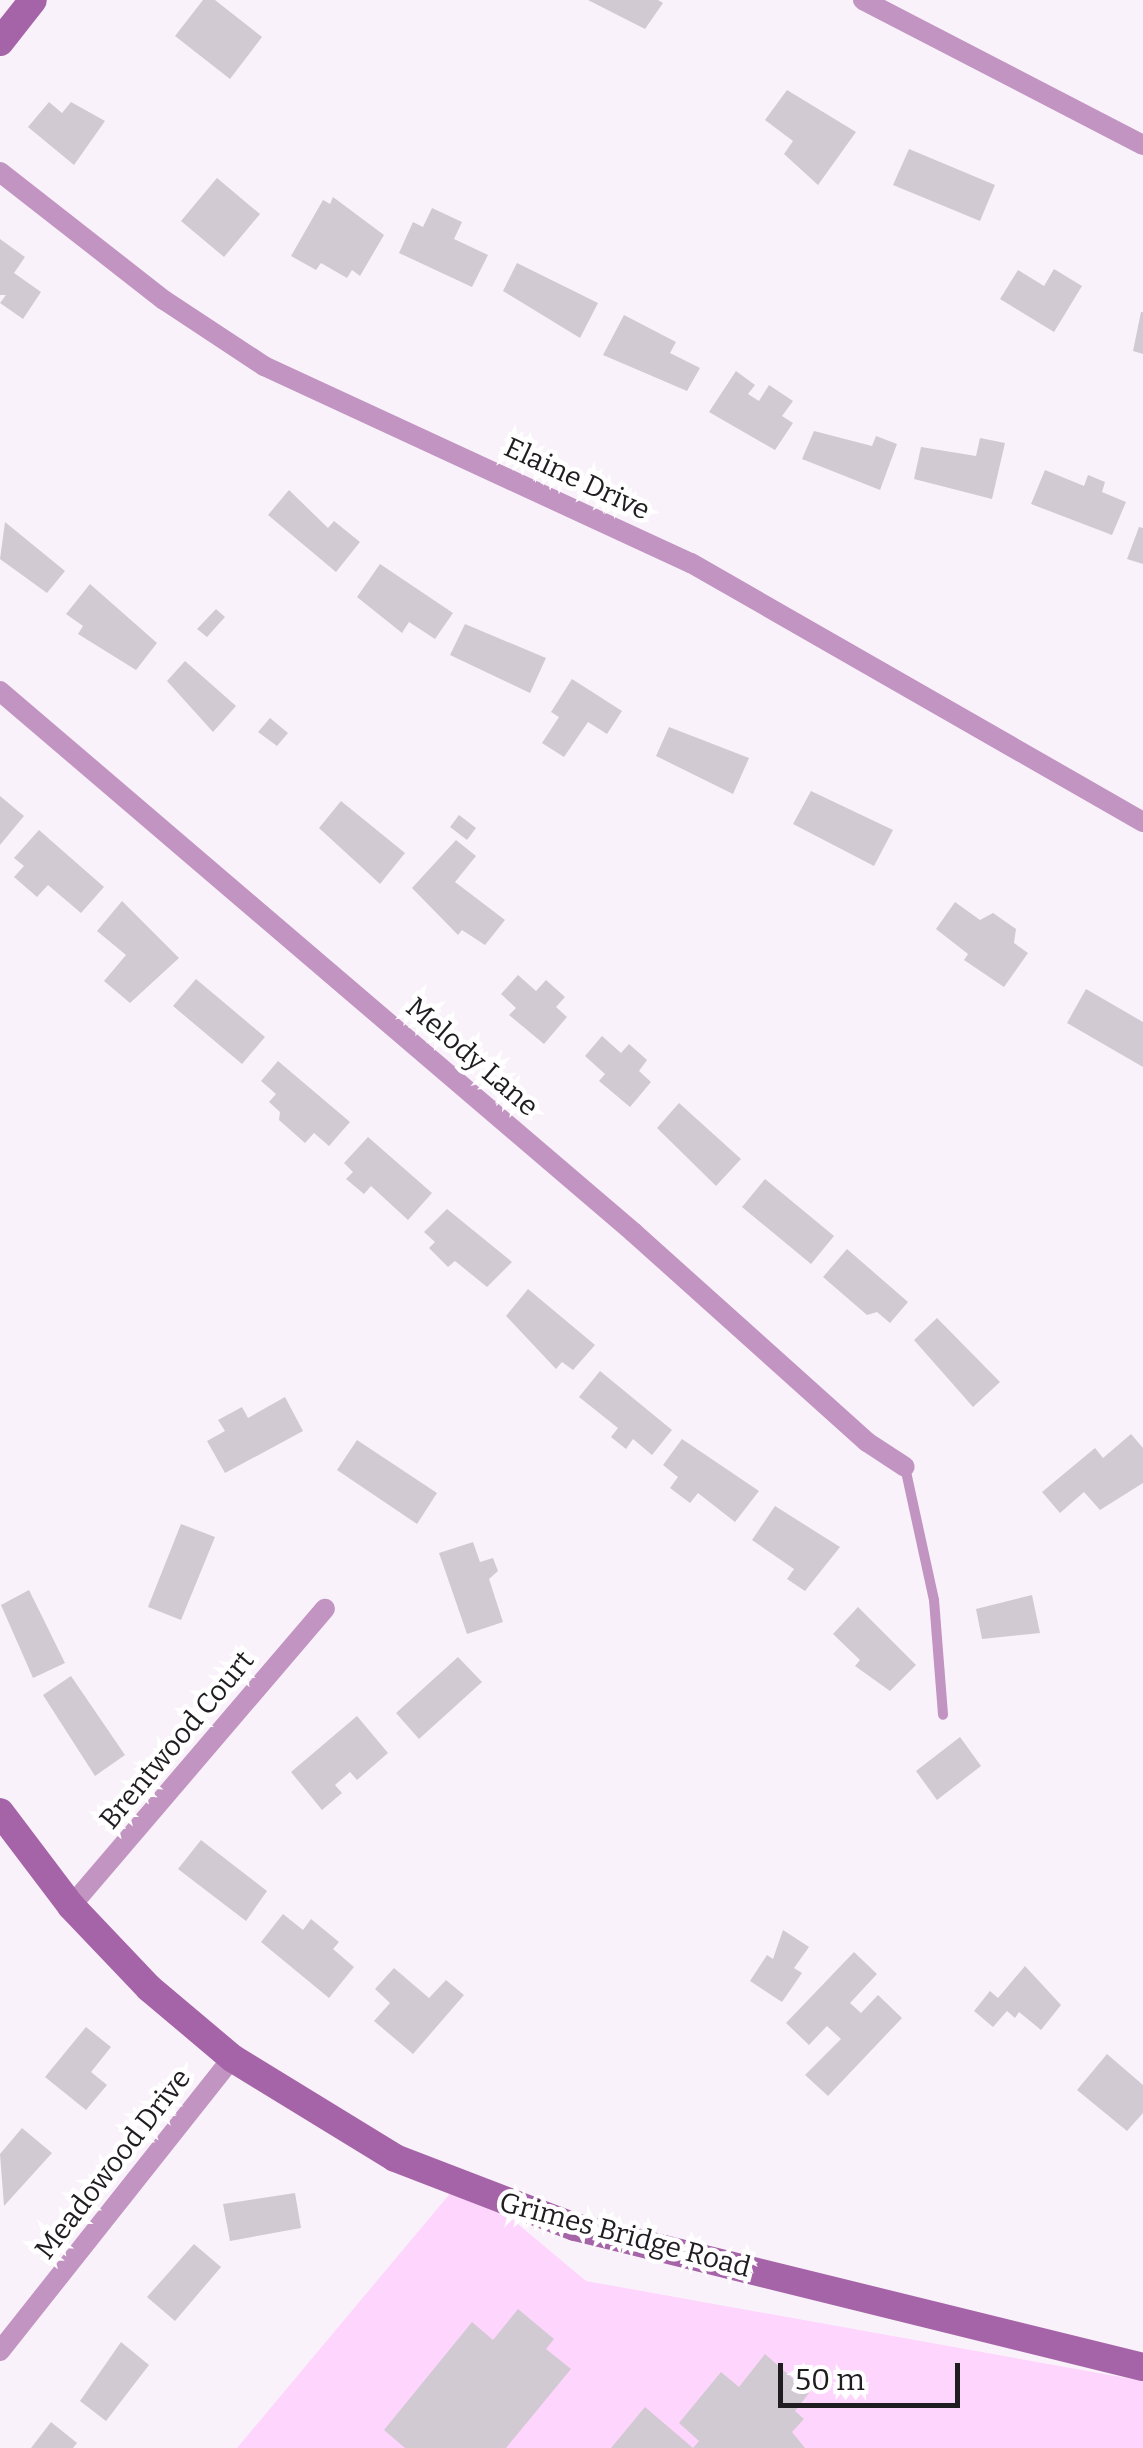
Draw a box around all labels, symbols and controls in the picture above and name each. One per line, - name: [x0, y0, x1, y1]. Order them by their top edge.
- street label: Elaine Drive: [499, 431, 655, 527]
- street label: Melody Lane: [399, 991, 545, 1123]
- street label: Brentwood Court: [93, 1644, 261, 1836]
- street label: Meadowood Drive: [28, 2062, 198, 2266]
- street label: Grimes Bridge Road: [496, 2185, 754, 2285]
- scale bar: [783, 2343, 966, 2405]
- text: 50 m: [795, 2362, 865, 2398]

